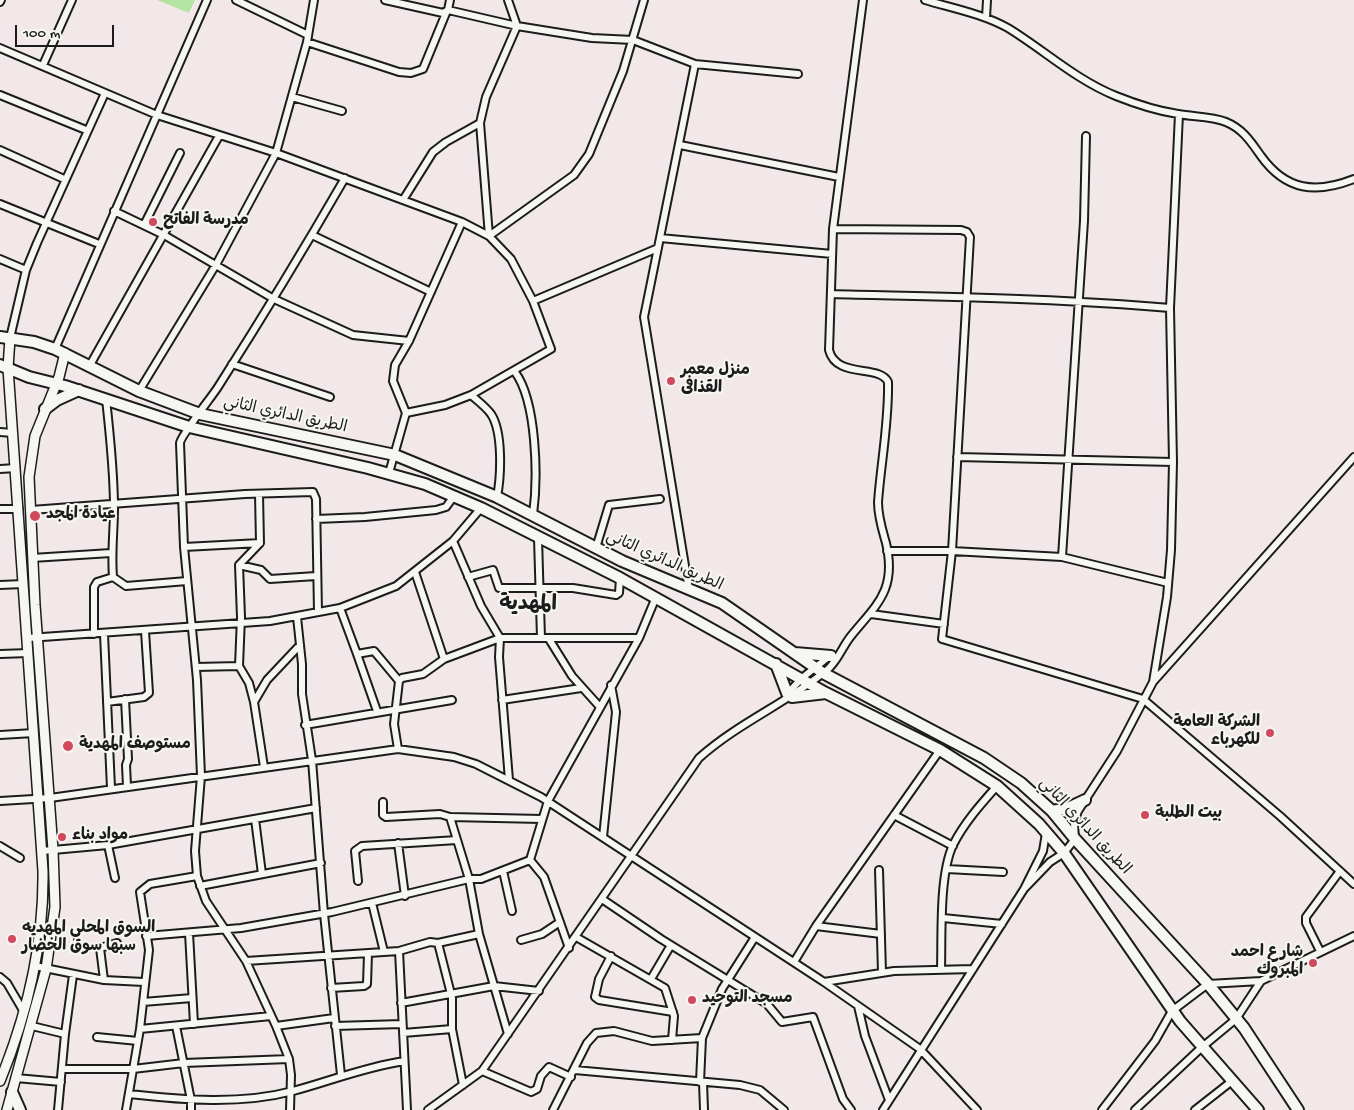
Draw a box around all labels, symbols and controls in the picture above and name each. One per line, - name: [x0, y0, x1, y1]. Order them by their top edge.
- scale bar: [18, 15, 116, 47]
- text: 100 m: [23, 25, 60, 43]
- place label: مدرسة الفاتح: [163, 212, 249, 232]
- marker: مدرسة الفاتح: [147, 216, 159, 228]
- place label: منزل معمر القذافى: [681, 362, 750, 400]
- marker: منزل معمر القذافى: [665, 375, 677, 387]
- street label: الطريق الدائري الثاني: [221, 394, 349, 438]
- place label: عيادة المجد: [46, 506, 116, 526]
- marker: عيادة المجد: [28, 509, 42, 523]
- street label: الطريق الدائري الثاني: [603, 528, 725, 596]
- district label: المهدية: [499, 593, 557, 619]
- place label: الشركة العامة للكهرباء: [1173, 714, 1260, 752]
- marker: الشركة العامة للكهرباء: [1264, 727, 1276, 739]
- place label: مستوصف المهدية: [79, 736, 191, 756]
- marker: مستوصف المهدية: [61, 739, 75, 753]
- street label: الطريق الدائري الثاني: [1034, 774, 1134, 880]
- place label: بيت الطلبة: [1155, 805, 1222, 825]
- marker: بيت الطلبة: [1139, 809, 1151, 821]
- place label: مواد بناء: [72, 827, 128, 847]
- marker: مواد بناء: [56, 831, 68, 843]
- place label: السوق المحلي المهديه سبها سوق الخضار: [22, 920, 155, 958]
- marker: السوق المحلي المهديه سبها سوق الخضار: [6, 933, 18, 945]
- place label: شارع احمد المبروك: [1231, 944, 1303, 982]
- marker: شارع احمد المبروك: [1307, 957, 1319, 969]
- place label: مسجد التوحيد: [702, 990, 792, 1010]
- marker: مسجد التوحيد: [686, 994, 698, 1006]

